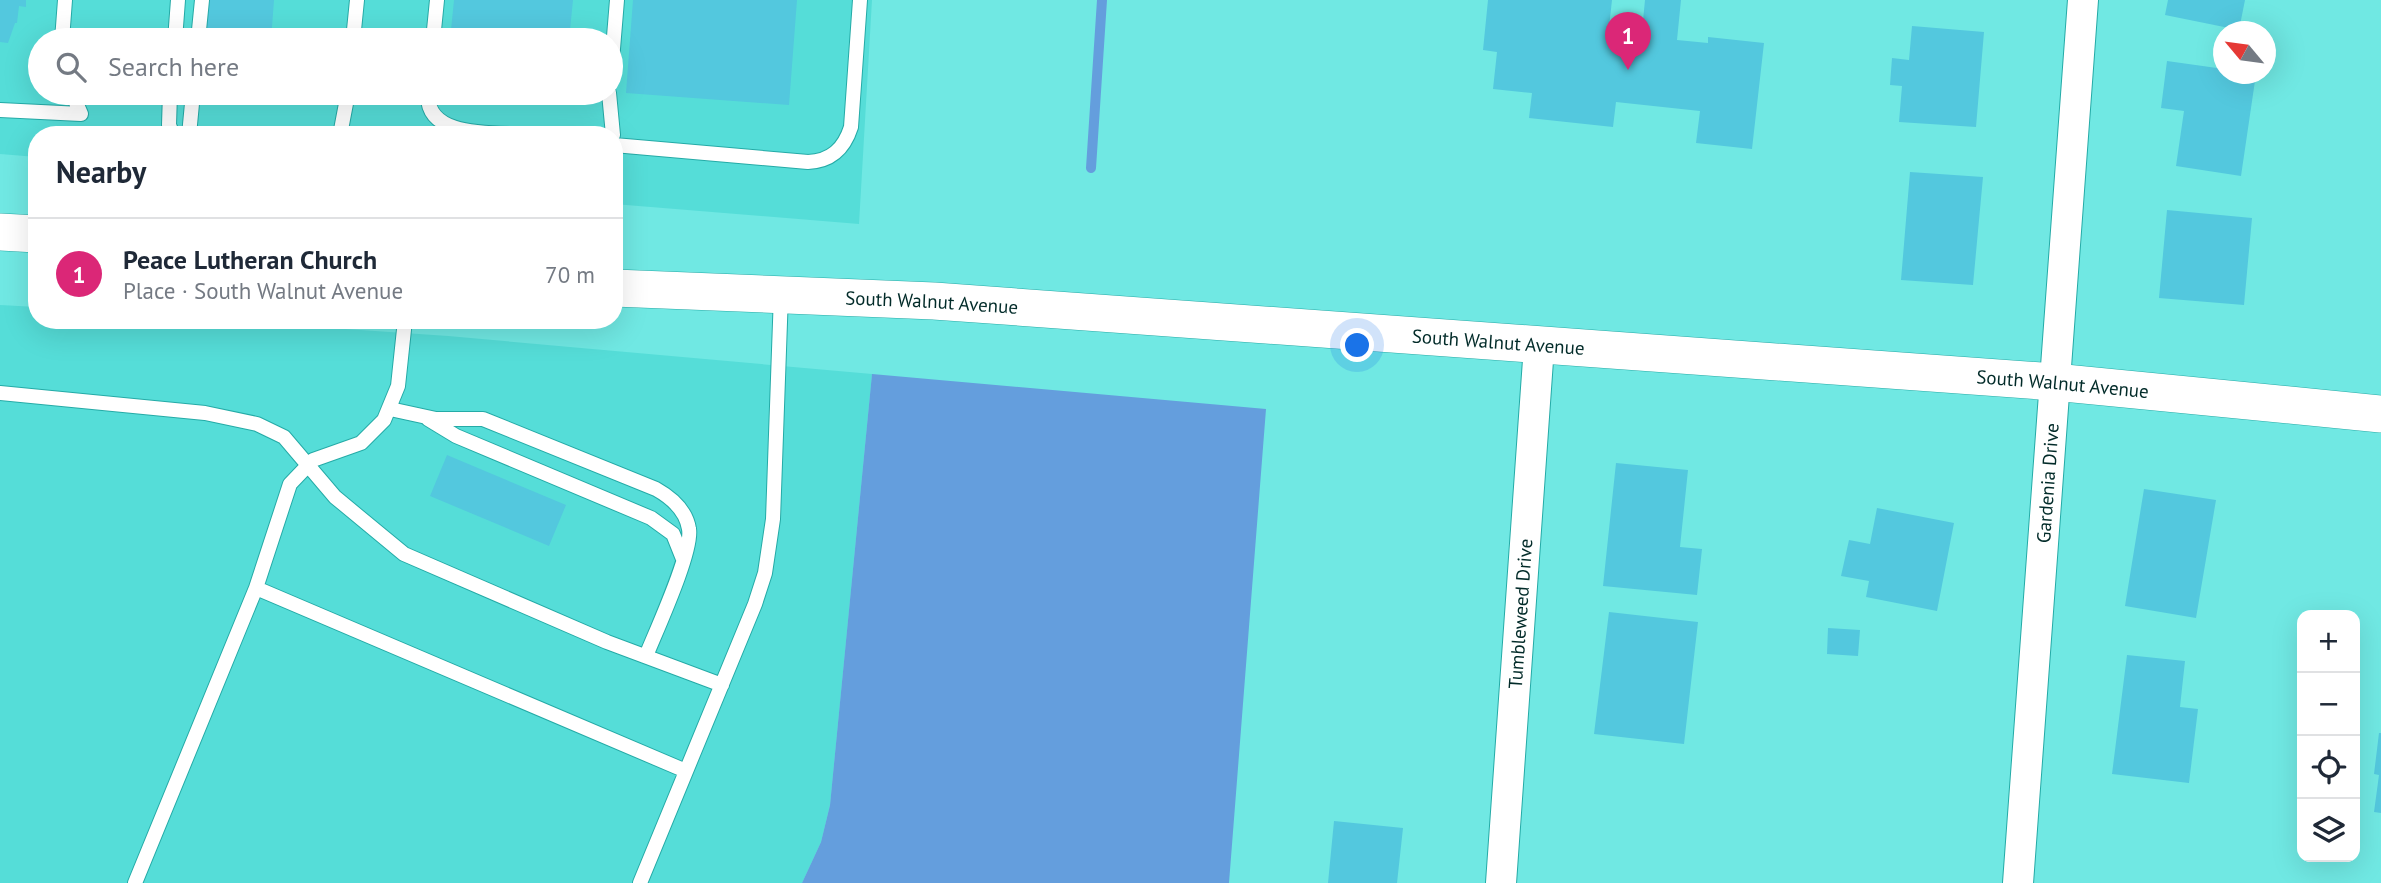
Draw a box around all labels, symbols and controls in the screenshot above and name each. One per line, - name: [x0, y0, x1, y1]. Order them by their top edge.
- pin: 1: [1605, 12, 1651, 70]
- north arrow: [2213, 21, 2276, 84]
- search box: [28, 28, 623, 105]
- icon: search: [52, 48, 90, 86]
- text: Search here: [108, 50, 239, 83]
- text: Nearby: [56, 152, 146, 191]
- text: Peace Lutheran Church: [123, 243, 377, 276]
- text: 1: [72, 260, 86, 289]
- text: 70 m: [545, 260, 595, 289]
- text: Place · South Walnut Avenue: [123, 276, 403, 305]
- street label: South Walnut Avenue: [845, 285, 1019, 319]
- street label: South Walnut Avenue: [1411, 324, 1585, 360]
- your location: [1340, 328, 1374, 362]
- street label: South Walnut Avenue: [1976, 364, 2150, 403]
- street label: Gardenia Drive: [2031, 422, 2064, 544]
- street label: Tumbleweed Drive: [1503, 538, 1537, 689]
- map controls: [2297, 610, 2360, 862]
- button: +: [2297, 610, 2360, 673]
- button: −: [2297, 673, 2360, 736]
- button: locate: [2297, 736, 2360, 799]
- button: layers: [2297, 799, 2360, 862]

